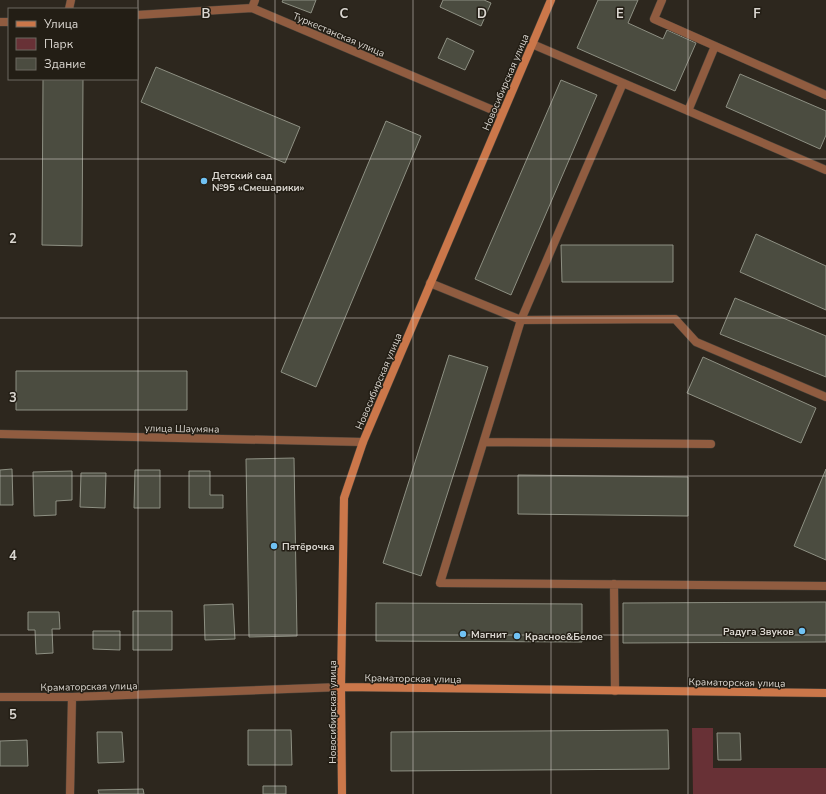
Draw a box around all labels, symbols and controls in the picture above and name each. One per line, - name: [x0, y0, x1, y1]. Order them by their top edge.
- text: B: [202, 5, 211, 23]
- text: C: [340, 5, 349, 23]
- text: D: [477, 5, 487, 23]
- text: E: [616, 5, 624, 23]
- text: F: [753, 5, 761, 23]
- legend: [8, 8, 138, 80]
- street label: Туркестанская улица: [290, 9, 387, 61]
- text: Улица: [43, 16, 78, 32]
- street label: Новосибирская улица: [479, 32, 533, 133]
- text: Парк: [44, 36, 74, 52]
- text: Здание: [44, 56, 86, 72]
- place label: Детский сад №95 «Смешарики»: [212, 169, 305, 195]
- marker: Детский сад №95 «Смешарики»: [199, 176, 209, 186]
- text: 2: [9, 230, 17, 248]
- street label: Новосибирская улица: [352, 331, 406, 432]
- text: 3: [9, 389, 17, 407]
- street label: улица Шаумяна: [144, 421, 220, 437]
- place label: Пятёрочка: [282, 540, 335, 554]
- marker: Пятёрочка: [269, 541, 279, 551]
- text: 4: [9, 547, 17, 565]
- place label: Радуга Звуков: [723, 625, 794, 639]
- marker: Радуга Звуков: [797, 626, 807, 636]
- place label: Магнит: [471, 628, 507, 642]
- marker: Магнит: [458, 629, 468, 639]
- place label: Красное&Белое: [525, 630, 603, 644]
- marker: Красное&Белое: [512, 631, 522, 641]
- street label: Новосибирская улица: [326, 660, 340, 764]
- street label: Краматорская улица: [364, 671, 462, 687]
- street label: Краматорская улица: [688, 675, 786, 691]
- street label: Краматорская улица: [40, 679, 138, 695]
- text: 5: [9, 706, 17, 724]

